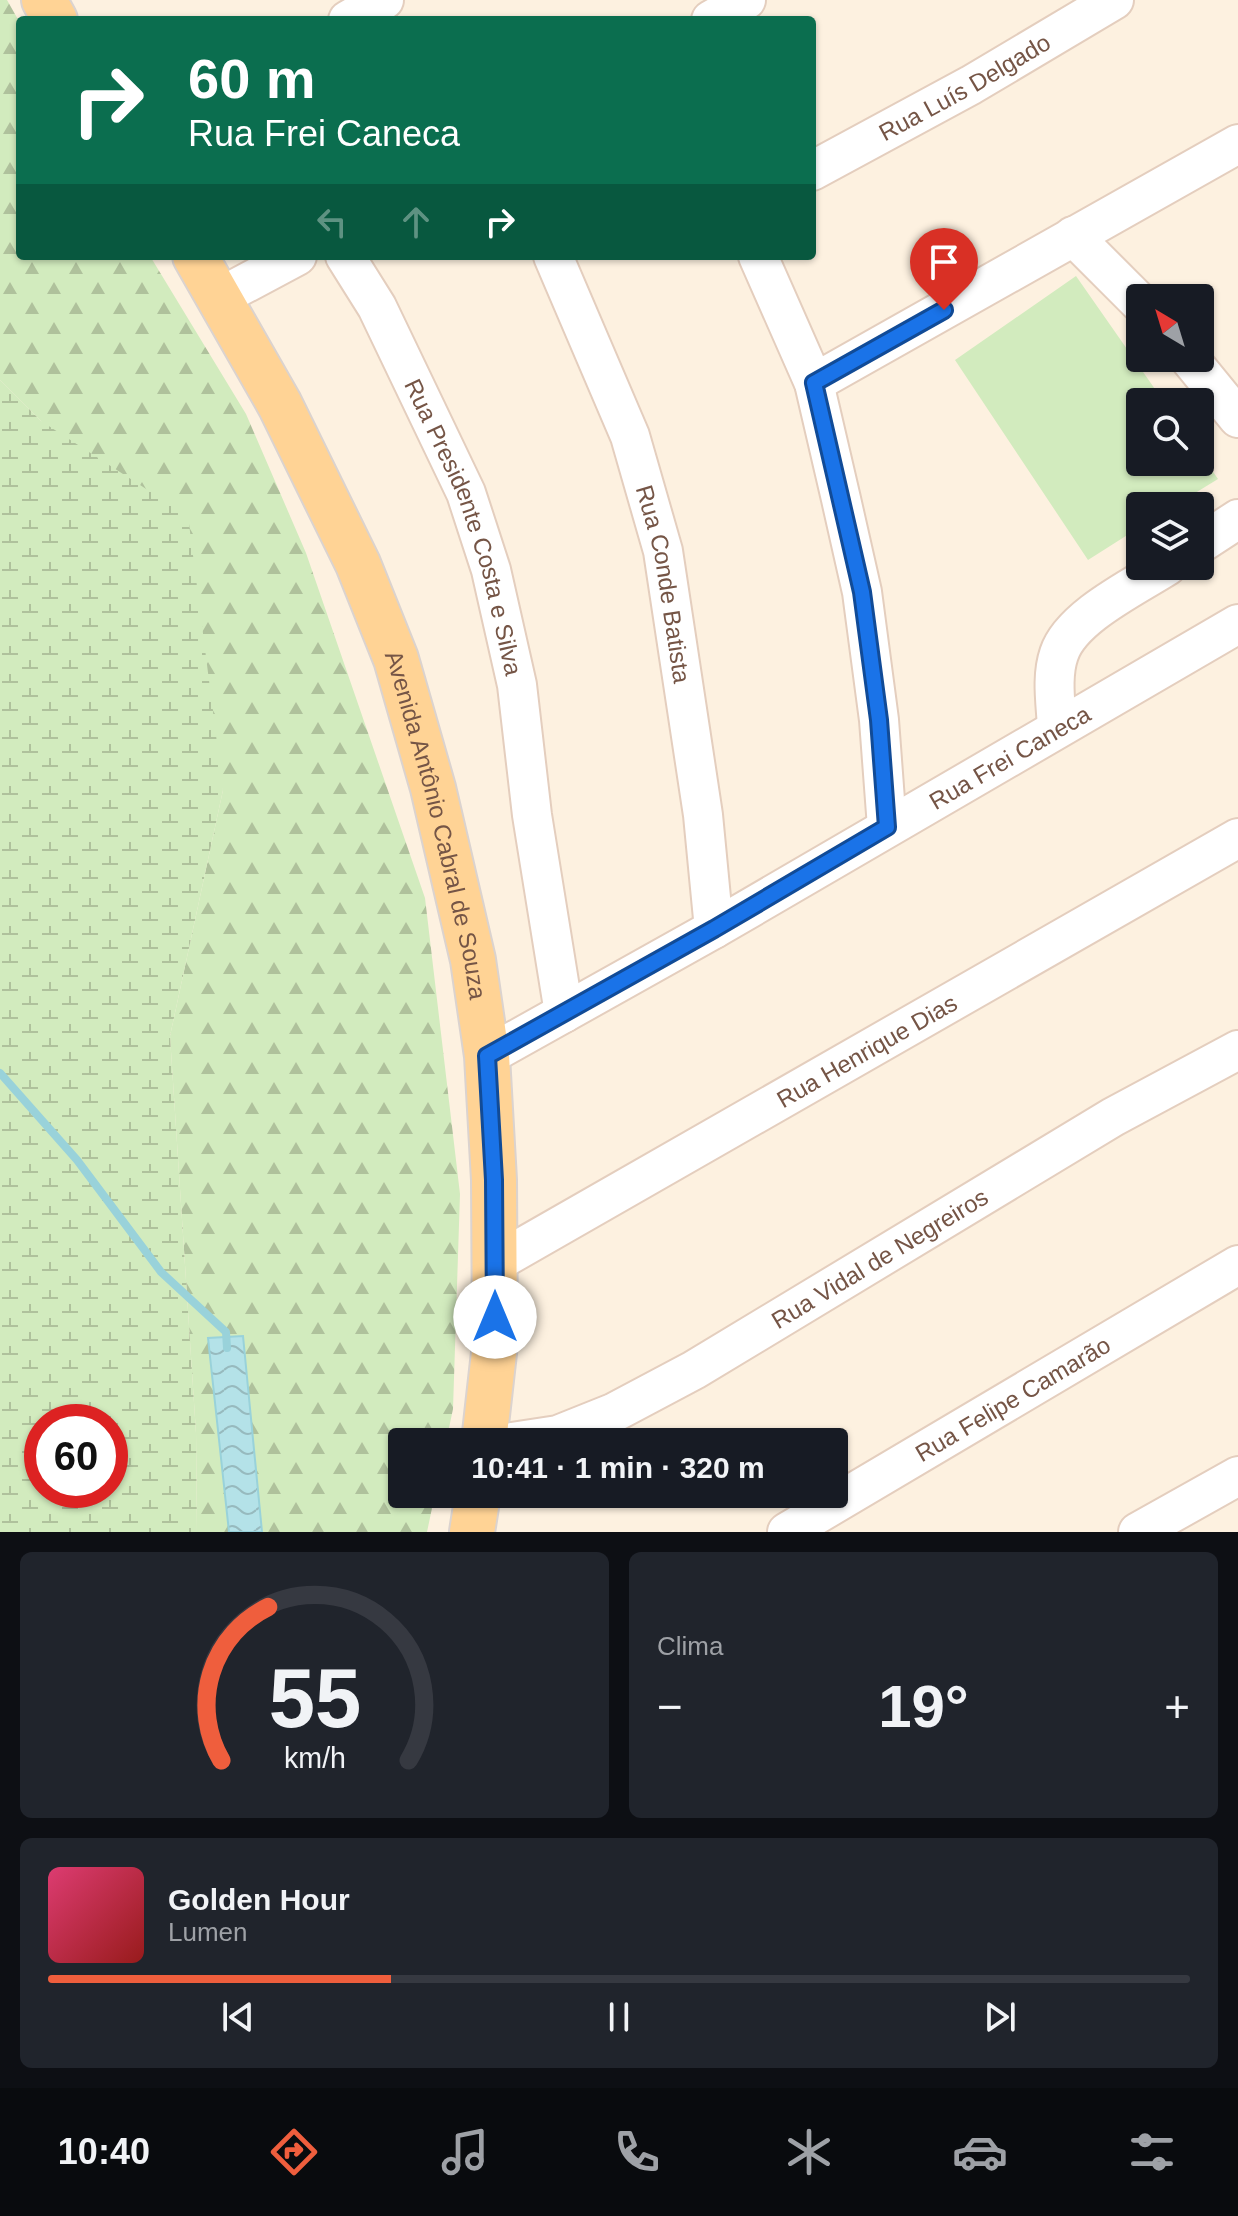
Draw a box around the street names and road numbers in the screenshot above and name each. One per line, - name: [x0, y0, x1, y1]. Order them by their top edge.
- street label: Rua Luís Delgado: [874, 28, 1055, 146]
- street label: Rua Presidente Costa e Silva: [400, 374, 528, 678]
- street label: Rua Conde Batista: [631, 482, 696, 686]
- street label: Avenida Antônio Cabral de Souza: [380, 646, 492, 1002]
- street label: Rua Frei Caneca: [924, 699, 1095, 814]
- street label: Rua Henrique Dias: [772, 988, 961, 1113]
- street label: Rua Vidal de Negreiros: [766, 1182, 992, 1334]
- street label: Rua Felipe Camarão: [910, 1330, 1115, 1467]

